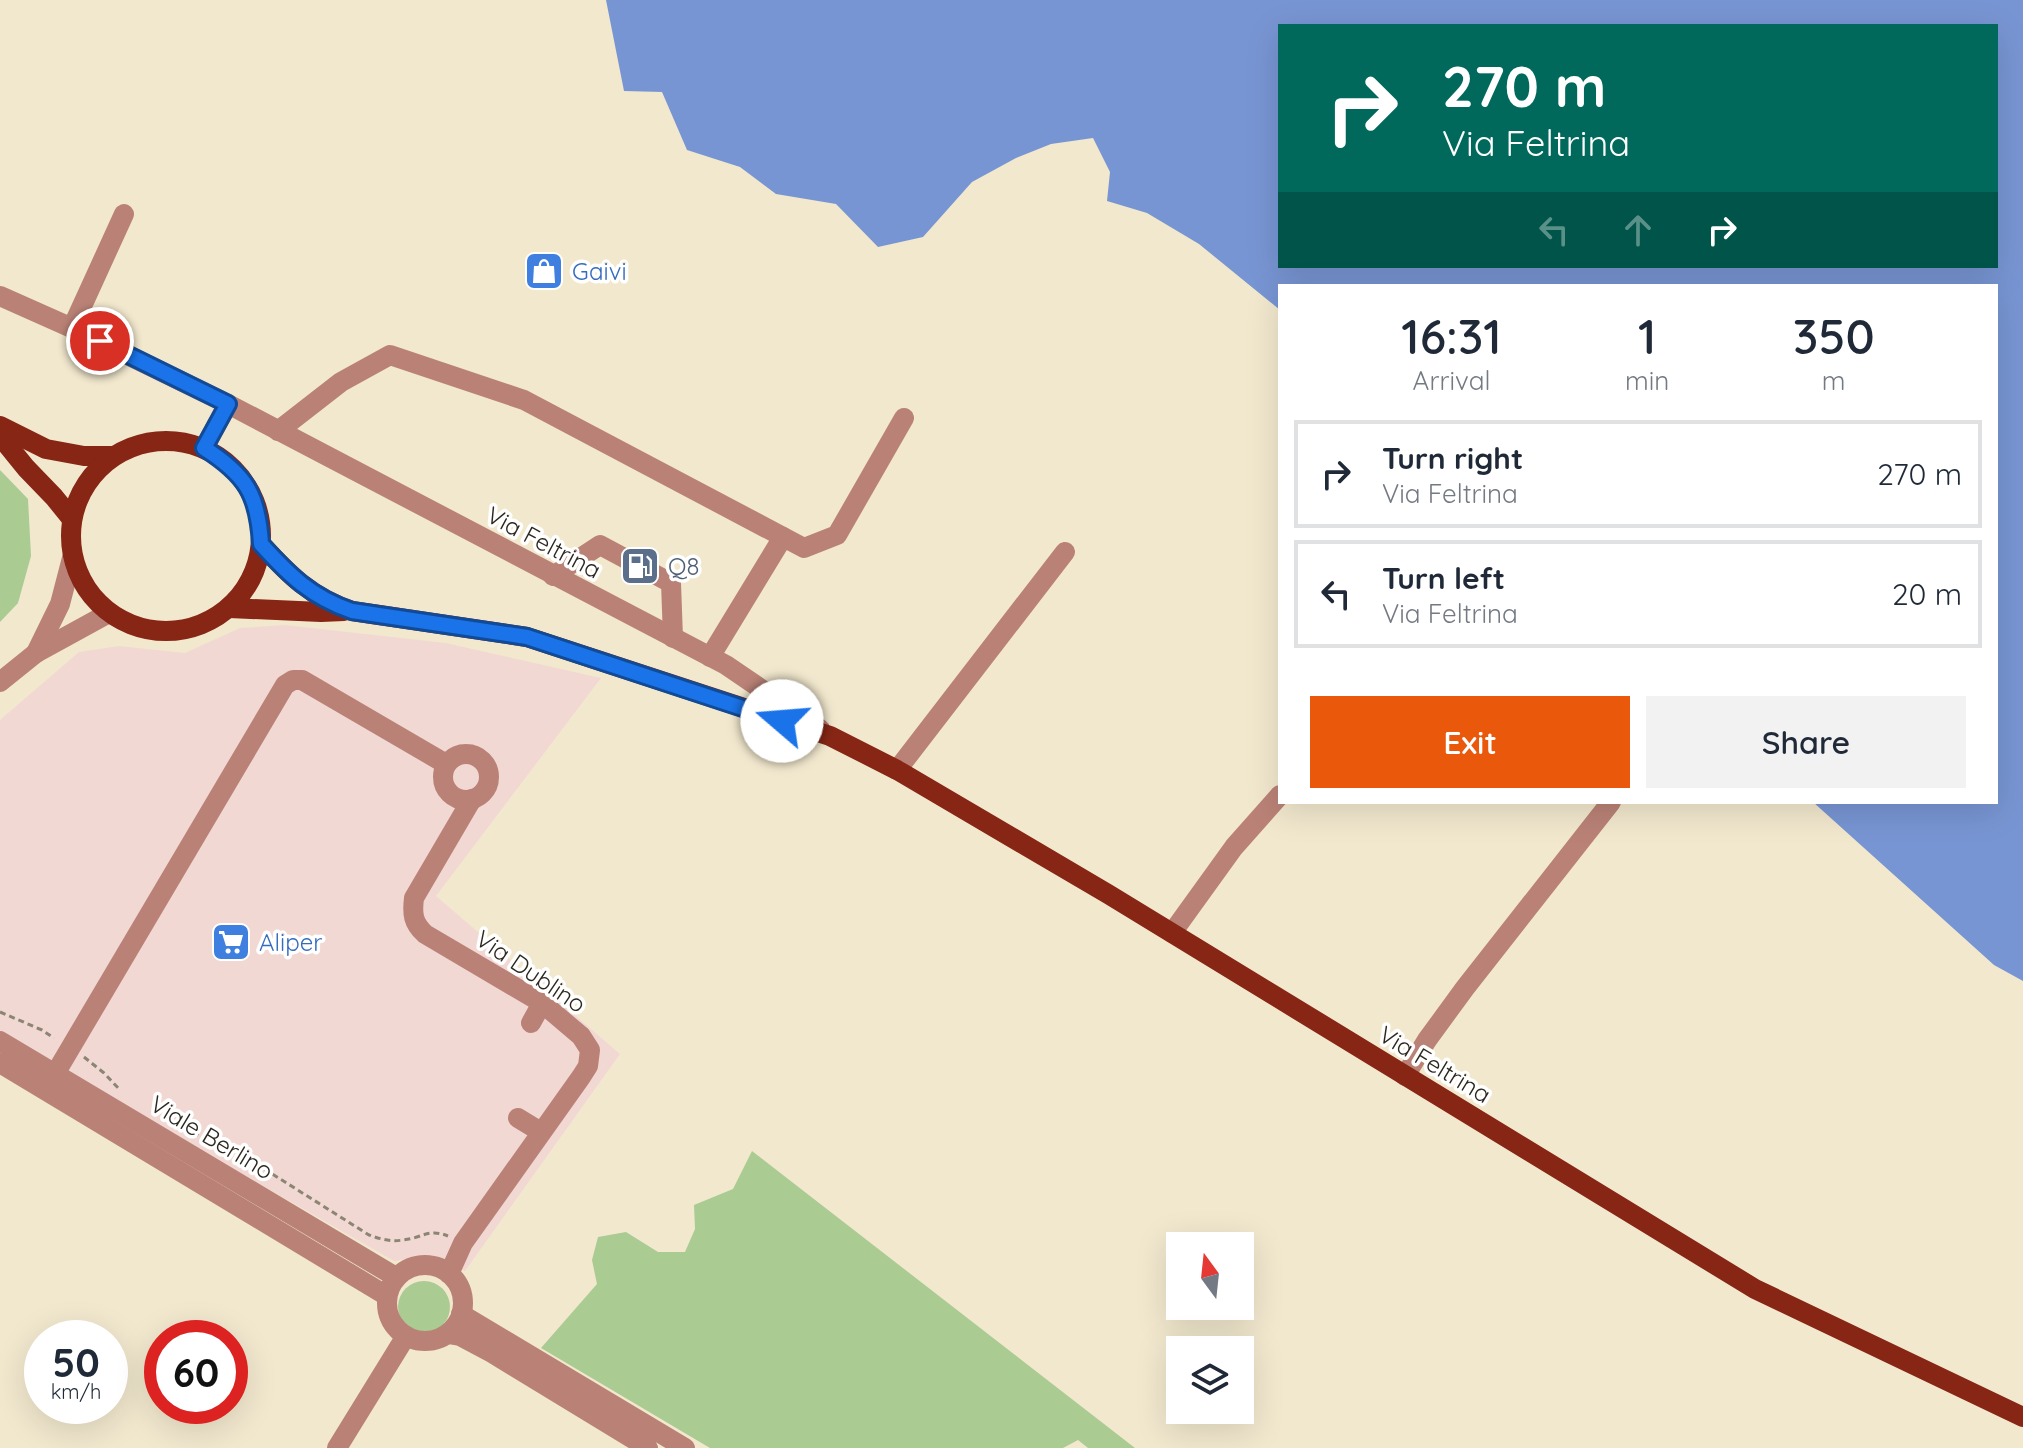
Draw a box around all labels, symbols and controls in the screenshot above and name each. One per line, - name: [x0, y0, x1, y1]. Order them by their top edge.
- text: 270 m: [1442, 51, 1606, 121]
- icon: right: [1310, 56, 1414, 160]
- text: Via Feltrina: [1442, 120, 1630, 165]
- icon: left: [1532, 208, 1576, 252]
- icon: ahead: [1616, 208, 1660, 252]
- icon: right: [1700, 208, 1744, 252]
- shop icon: Gaivi: [523, 250, 565, 292]
- place label: Gaivi: [572, 256, 627, 286]
- text: 16:31: [1401, 306, 1502, 366]
- text: 1: [1638, 306, 1656, 366]
- text: 350: [1793, 306, 1875, 366]
- pin: [66, 307, 134, 375]
- icon: arrive: [78, 319, 122, 363]
- text: Arrival: [1413, 364, 1490, 397]
- text: min: [1625, 364, 1669, 397]
- text: m: [1822, 364, 1846, 397]
- text: Turn right: [1382, 439, 1523, 477]
- icon: right: [1314, 452, 1358, 496]
- text: 270 m: [1877, 455, 1962, 493]
- text: Via Feltrina: [1382, 477, 1518, 510]
- street label: Via Feltrina: [482, 499, 606, 585]
- fuel station icon: Q8: [619, 545, 661, 587]
- place label: Q8: [668, 551, 700, 581]
- text: Turn left: [1382, 559, 1505, 597]
- icon: left: [1314, 572, 1358, 616]
- text: 20 m: [1892, 575, 1962, 613]
- text: Via Feltrina: [1382, 597, 1518, 630]
- position arrow: [740, 679, 824, 763]
- button: Exit: [1310, 696, 1630, 788]
- button: Share: [1646, 696, 1966, 788]
- supermarket icon: Aliper: [210, 921, 252, 963]
- street label: Via Dublino: [470, 923, 592, 1019]
- place label: Aliper: [259, 927, 323, 957]
- street label: Via Feltrina: [1374, 1019, 1496, 1109]
- street label: Viale Berlino: [145, 1088, 279, 1186]
- north arrow: [1166, 1232, 1254, 1320]
- map controls: [1166, 1232, 1254, 1424]
- speed limit sign: 60: [144, 1320, 248, 1424]
- button: layers: [1166, 1336, 1254, 1424]
- text: 50: [52, 1337, 100, 1387]
- text: km/h: [51, 1379, 101, 1404]

